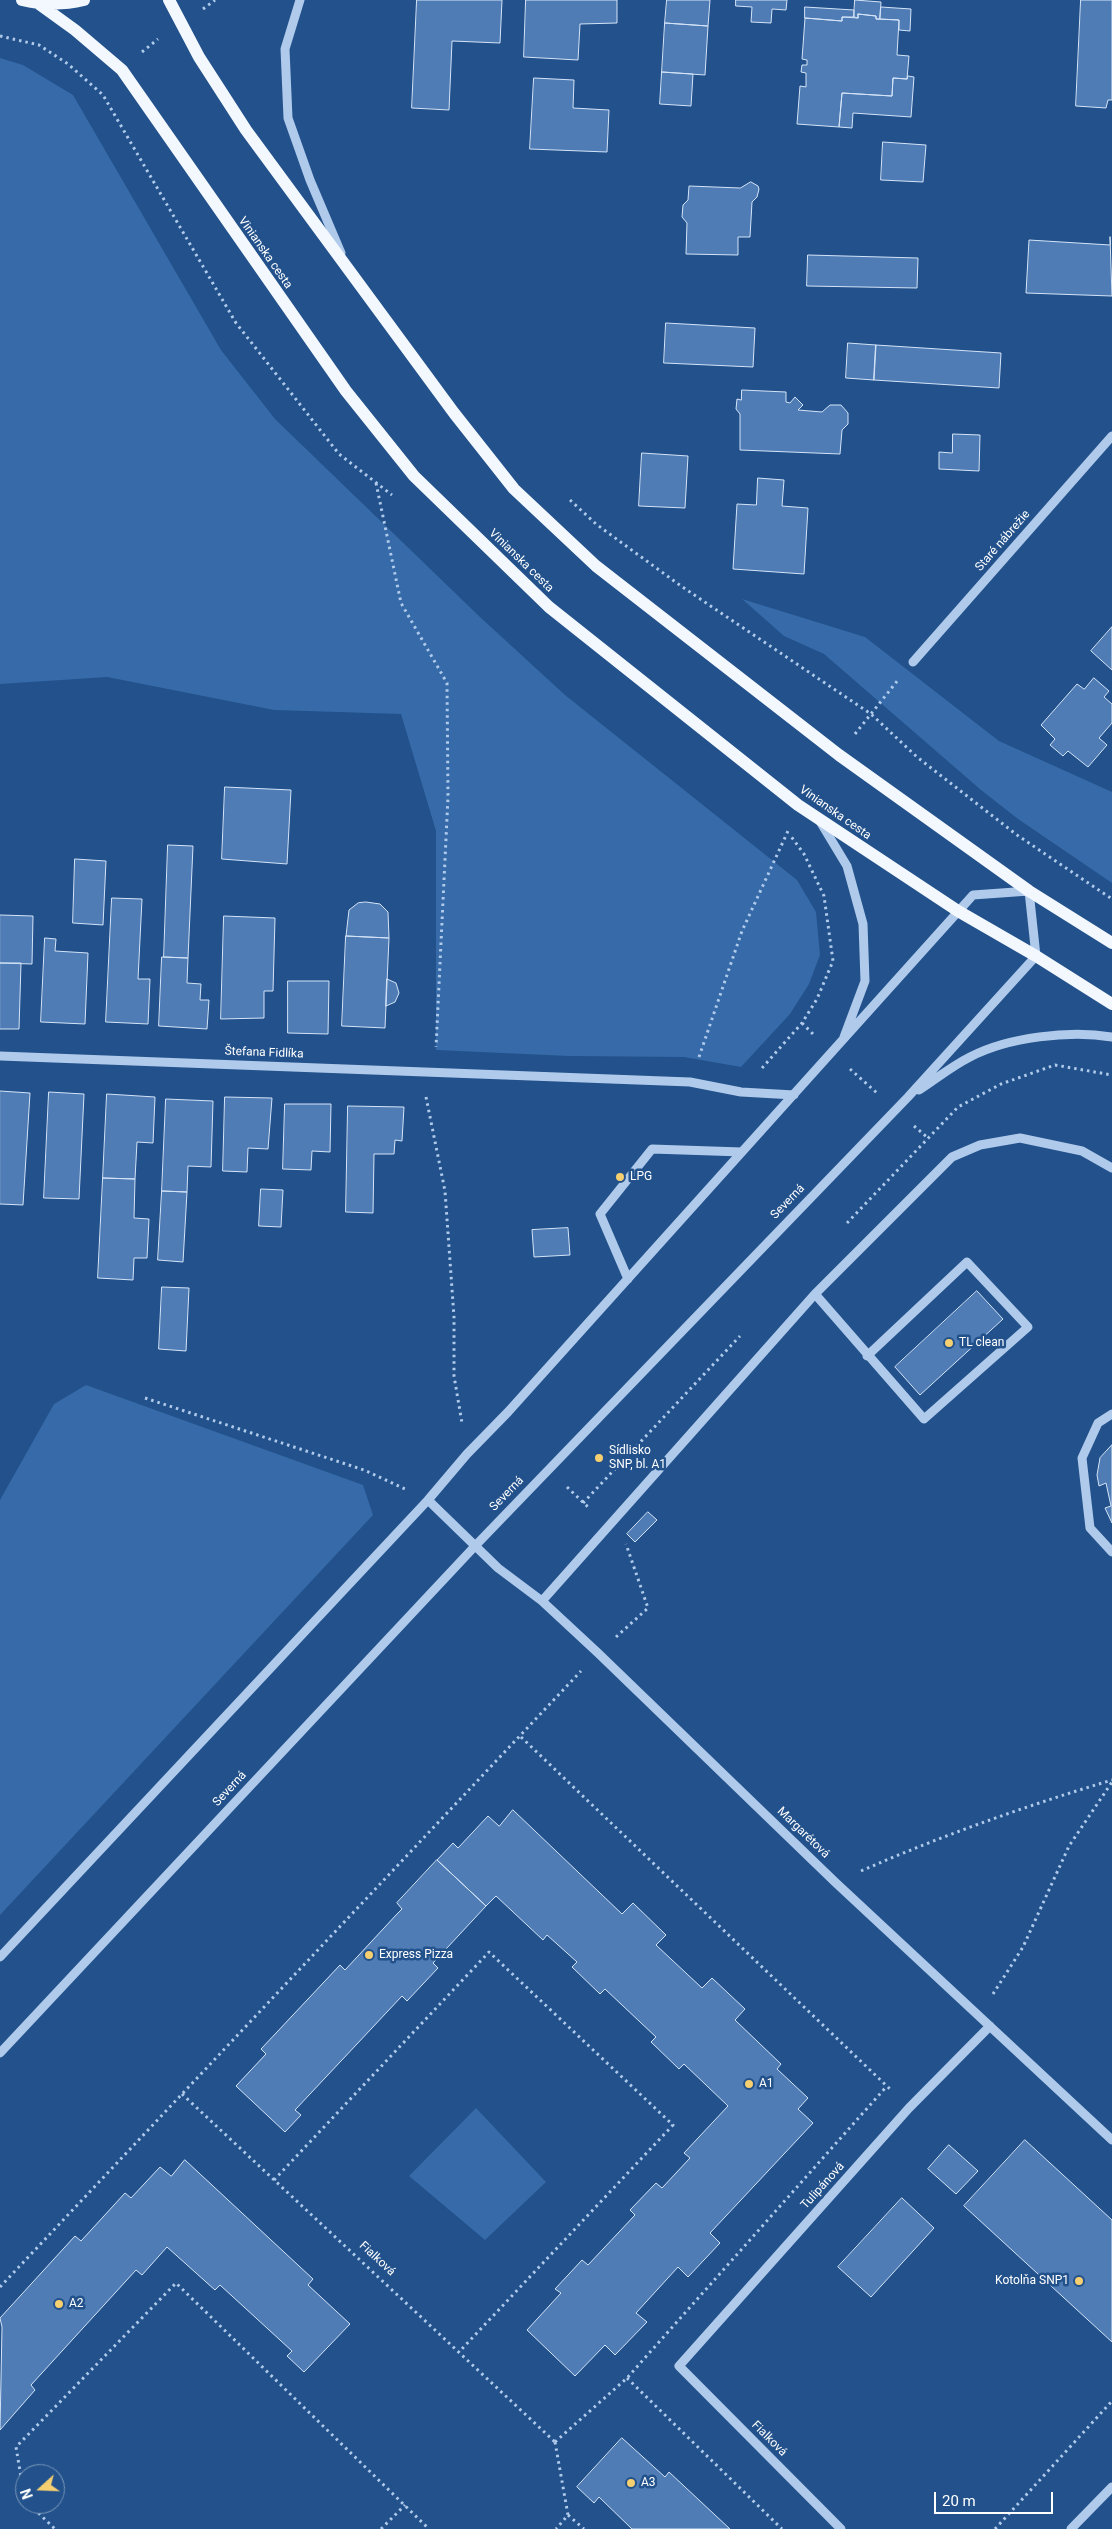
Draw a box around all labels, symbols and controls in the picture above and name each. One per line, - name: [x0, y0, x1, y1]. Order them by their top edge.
- street label: Vinianska cesta: [235, 214, 295, 292]
- street label: Staré nábrežie: [973, 507, 1033, 575]
- street label: Vinianska cesta: [486, 527, 556, 595]
- street label: Vinianska cesta: [796, 783, 874, 843]
- street label: Štefana Fidlíka: [224, 1044, 304, 1062]
- place label: LPG: [630, 1170, 652, 1184]
- marker: LPG: [614, 1171, 626, 1183]
- street label: Severná: [768, 1182, 808, 1222]
- place label: TL clean: [959, 1336, 1004, 1350]
- marker: TL clean: [943, 1337, 955, 1349]
- place label: Sídlisko SNP, bl. A1: [609, 1444, 666, 1472]
- marker: Sídlisko SNP, bl. A1: [593, 1452, 605, 1464]
- street label: Severná: [487, 1474, 527, 1514]
- street label: Severná: [210, 1768, 250, 1810]
- street label: Margarétová: [774, 1804, 832, 1862]
- place label: Express Pizza: [379, 1948, 453, 1962]
- marker: Express Pizza: [363, 1949, 375, 1961]
- place label: A1: [759, 2077, 774, 2091]
- marker: A1: [743, 2078, 755, 2090]
- street label: Tulipánová: [798, 2160, 848, 2212]
- street label: Fialková: [356, 2239, 398, 2279]
- place label: Kotolňa SNP1: [995, 2274, 1069, 2288]
- marker: Kotolňa SNP1: [1073, 2275, 1085, 2287]
- place label: A2: [69, 2297, 84, 2311]
- marker: A2: [53, 2298, 65, 2310]
- street label: Fialková: [748, 2418, 790, 2460]
- north arrow: [15, 2464, 65, 2514]
- place label: A3: [641, 2476, 656, 2490]
- marker: A3: [625, 2477, 637, 2489]
- scale bar: [937, 2482, 1056, 2514]
- text: N: [18, 2486, 36, 2501]
- text: 20 m: [942, 2492, 976, 2510]

